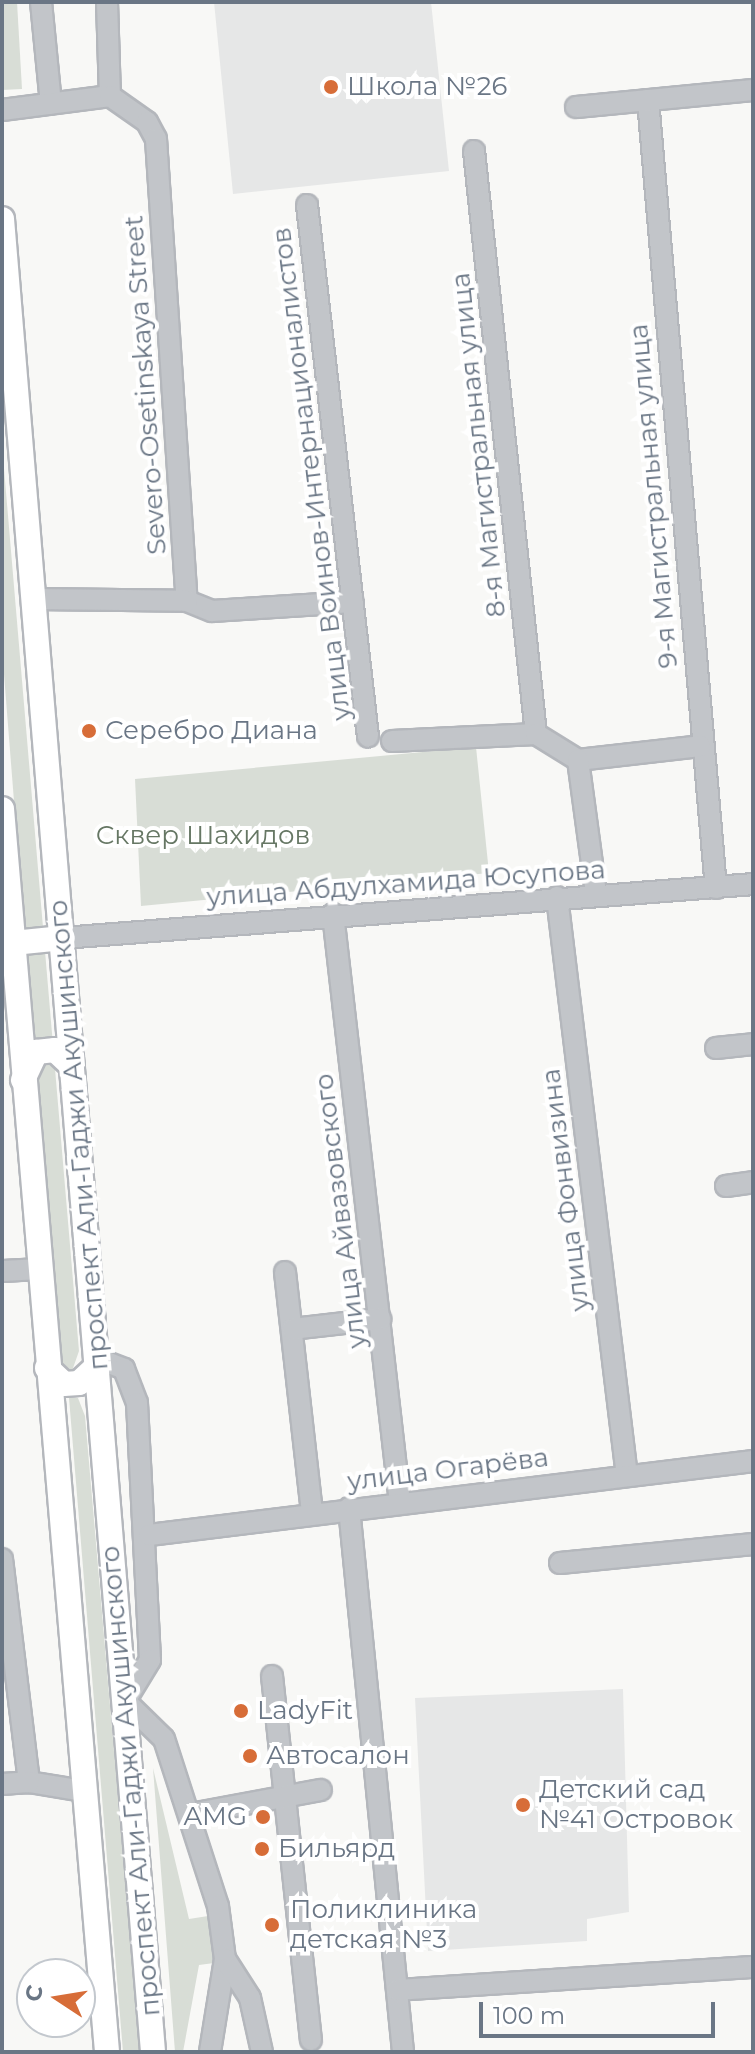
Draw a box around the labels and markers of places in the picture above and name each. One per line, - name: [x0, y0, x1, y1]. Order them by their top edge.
- place label: Школа №26: [347, 71, 507, 103]
- marker: Школа №26: [322, 78, 340, 96]
- place label: Серебро Диана: [105, 715, 318, 747]
- marker: Серебро Диана: [80, 722, 98, 740]
- place label: LadyFit: [257, 1695, 353, 1727]
- marker: LadyFit: [232, 1702, 250, 1720]
- place label: Автосалон: [266, 1740, 410, 1772]
- marker: Автосалон: [241, 1747, 259, 1765]
- place label: Детский сад №41 Островок: [539, 1774, 733, 1836]
- marker: Детский сад №41 Островок: [514, 1796, 532, 1814]
- place label: AMG: [183, 1801, 247, 1833]
- marker: AMG: [254, 1808, 272, 1826]
- place label: Бильярд: [278, 1833, 395, 1865]
- marker: Бильярд: [253, 1840, 271, 1858]
- place label: Поликлиника детская №3: [290, 1894, 477, 1956]
- marker: Поликлиника детская №3: [261, 1914, 283, 1936]

